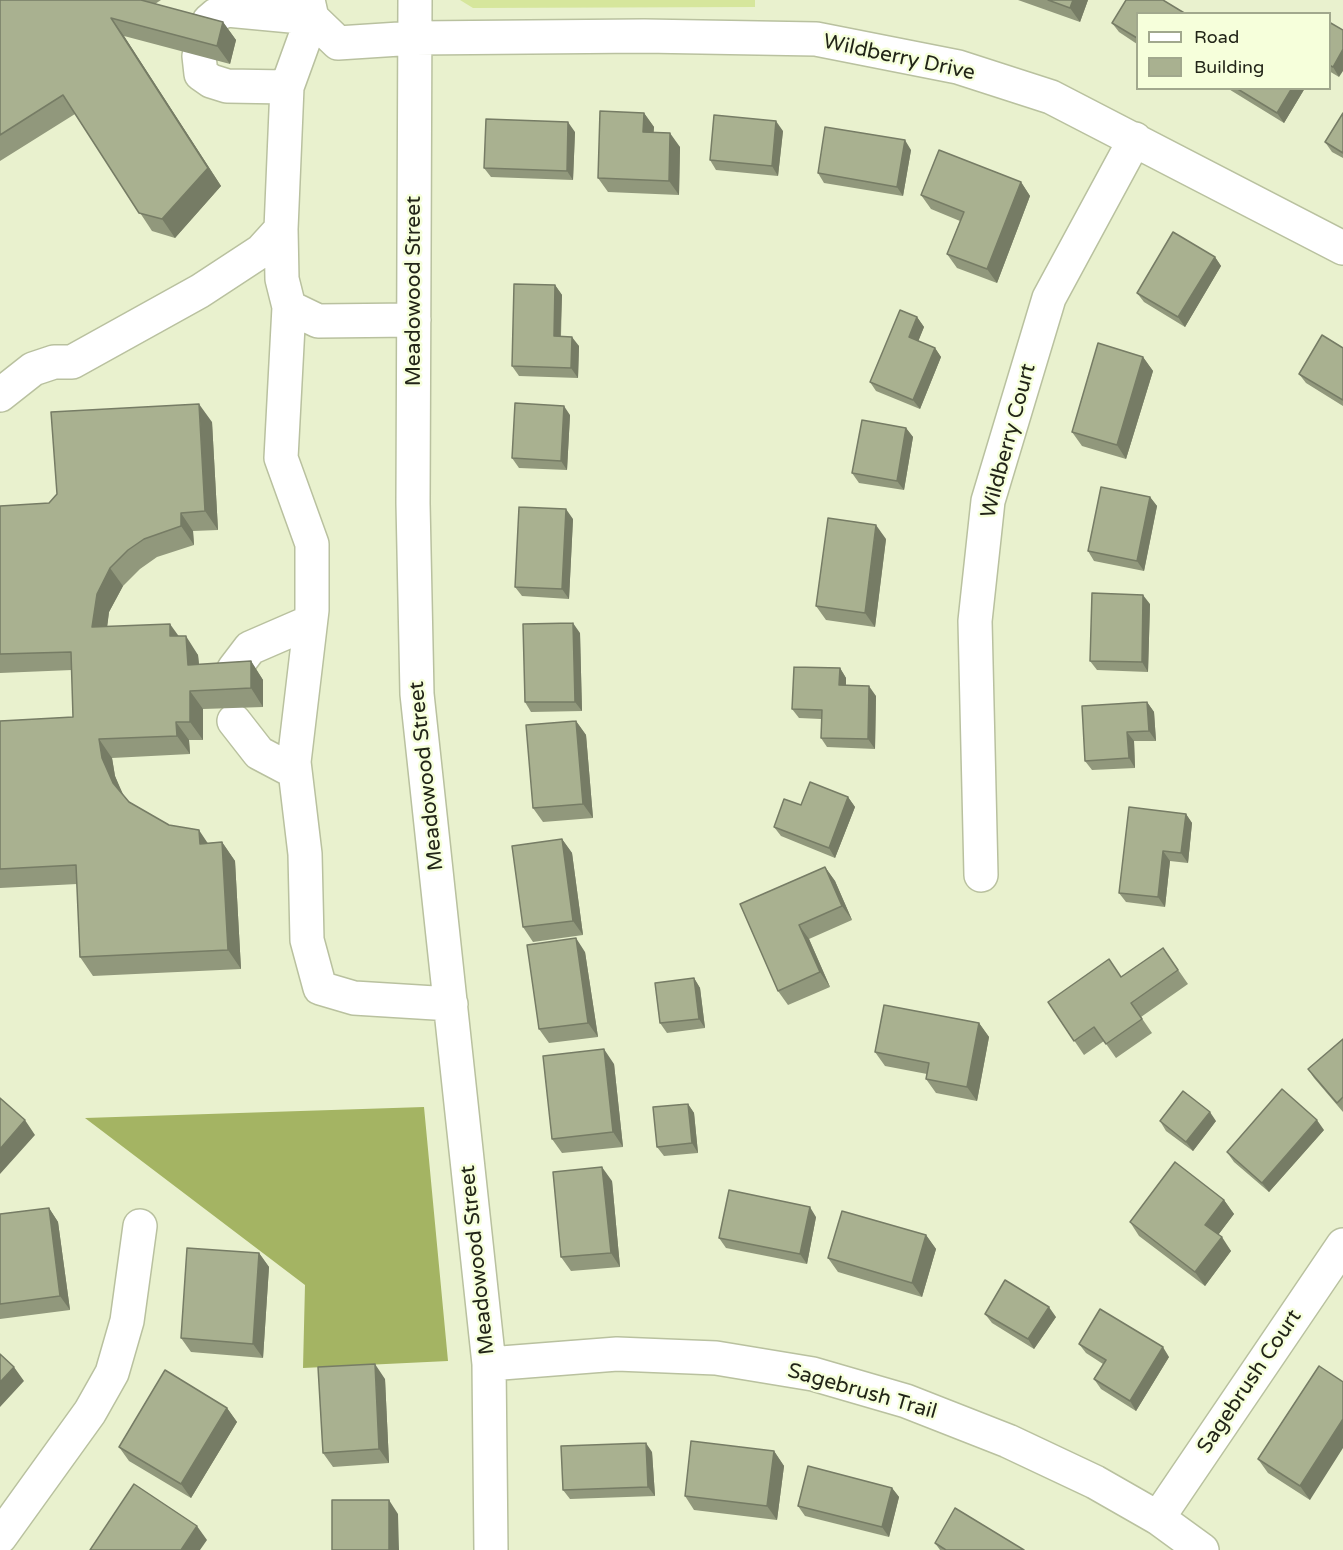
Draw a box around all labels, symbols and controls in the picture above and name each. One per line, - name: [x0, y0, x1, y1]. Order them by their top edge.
- legend: [1136, 12, 1331, 90]
- text: Road: [1194, 26, 1239, 48]
- street label: Wildberry Drive: [821, 30, 977, 86]
- text: Building: [1194, 56, 1264, 78]
- street label: Meadowood Street: [401, 196, 427, 386]
- street label: Wildberry Court: [976, 361, 1042, 521]
- street label: Meadowood Street: [405, 680, 449, 872]
- street label: Meadowood Street: [456, 1164, 500, 1356]
- street label: Sagebrush Court: [1193, 1305, 1307, 1459]
- street label: Sagebrush Trail: [784, 1359, 940, 1425]

